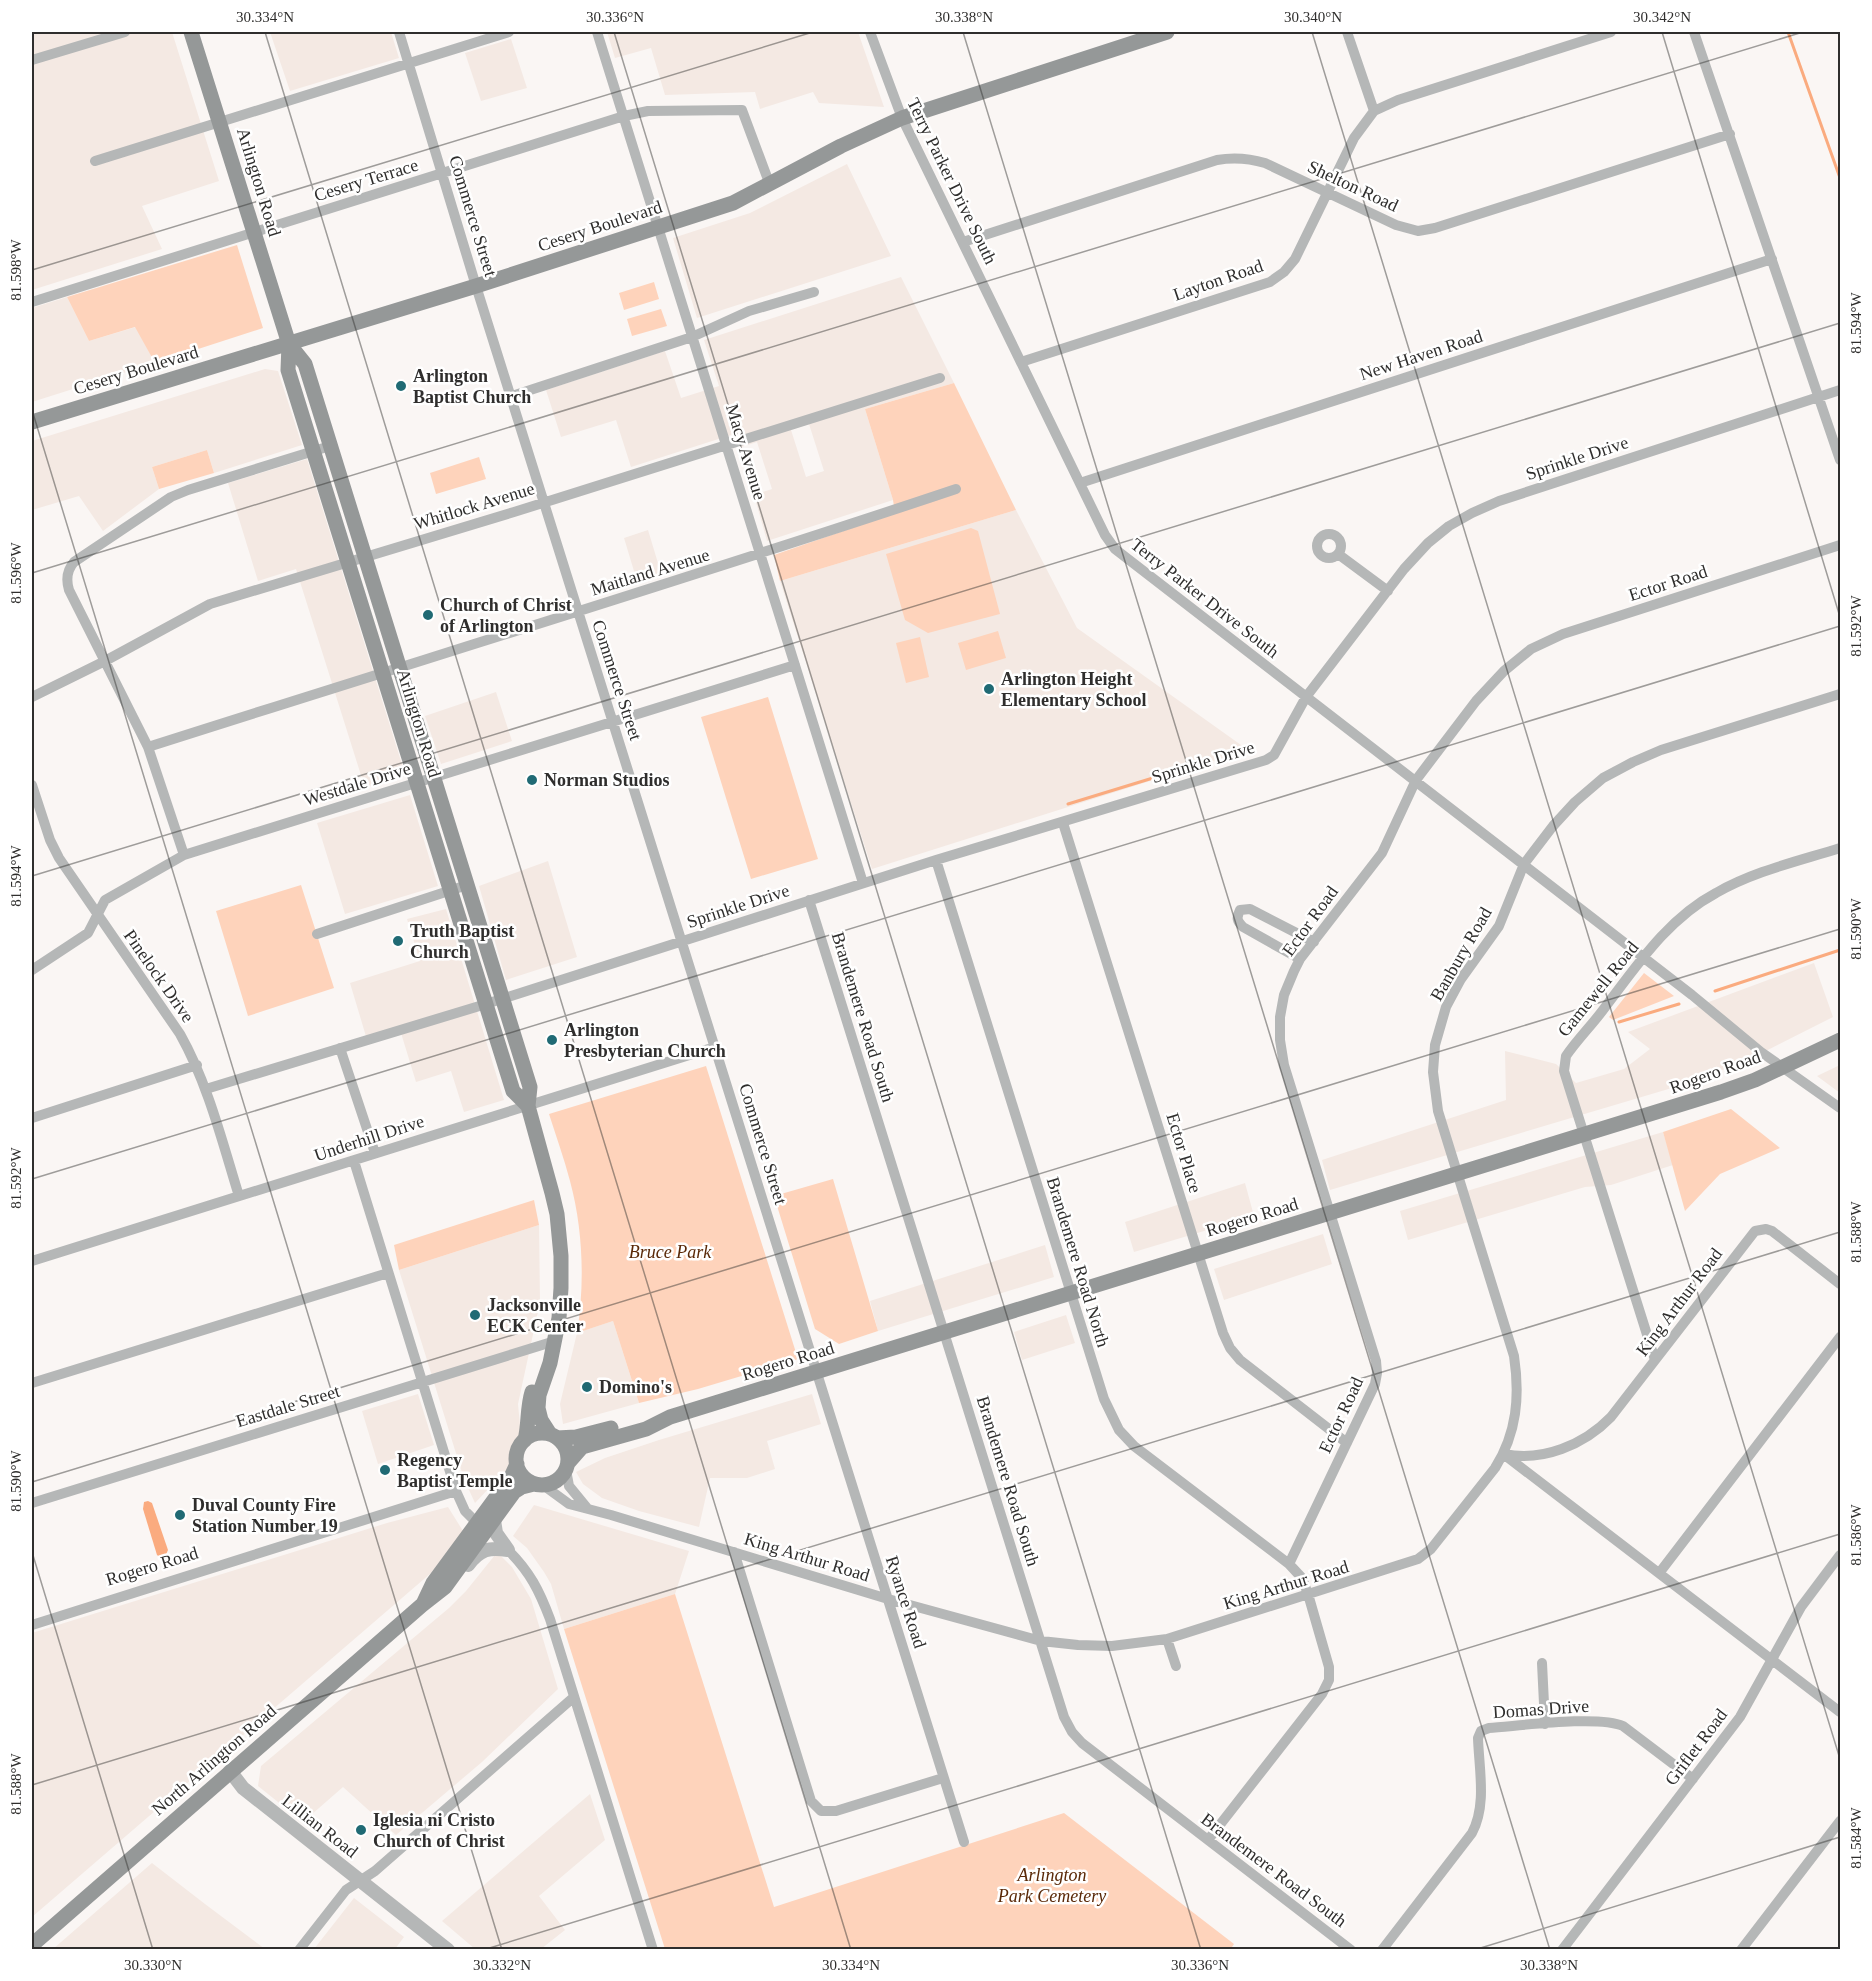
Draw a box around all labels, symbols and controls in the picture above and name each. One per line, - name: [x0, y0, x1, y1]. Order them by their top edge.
- text: 30.334°N: [236, 9, 294, 25]
- text: 30.336°N: [586, 9, 644, 25]
- text: 30.338°N: [935, 9, 993, 25]
- text: 30.340°N: [1284, 9, 1342, 25]
- text: 30.342°N: [1633, 9, 1691, 25]
- street label: Terry Parker Drive South: [903, 95, 1001, 267]
- street label: Arlington Road: [233, 125, 285, 239]
- street label: Commerce Street: [445, 153, 501, 279]
- street label: Cesery Terrace: [312, 155, 420, 205]
- street label: Shelton Road: [1305, 156, 1401, 216]
- street label: Cesery Boulevard: [535, 196, 665, 256]
- text: 81.598°W: [8, 238, 24, 301]
- street label: Layton Road: [1171, 255, 1265, 305]
- text: 81.594°W: [1848, 291, 1864, 354]
- street label: New Haven Road: [1357, 326, 1485, 384]
- street label: Cesery Boulevard: [71, 342, 201, 398]
- place label: Arlington Baptist Church: [413, 366, 531, 407]
- marker: Arlington Baptist Church: [394, 379, 408, 393]
- street label: Macy Avenue: [722, 402, 770, 502]
- street label: Sprinkle Drive: [1523, 432, 1631, 484]
- street label: Whitlock Avenue: [411, 478, 537, 534]
- street label: Terry Parker Drive South: [1127, 534, 1283, 662]
- text: 81.596°W: [8, 541, 24, 604]
- street label: Maitland Avenue: [588, 544, 712, 600]
- street label: Ector Road: [1626, 561, 1710, 605]
- text: 81.592°W: [1848, 594, 1864, 657]
- place label: Church of Christ of Arlington: [440, 595, 572, 636]
- marker: Church of Christ of Arlington: [421, 608, 435, 622]
- street label: Commerce Street: [588, 617, 646, 743]
- street label: Arlington Road: [393, 666, 445, 780]
- place label: Arlington Height Elementary School: [1001, 669, 1147, 710]
- marker: Arlington Height Elementary School: [982, 682, 996, 696]
- street label: Sprinkle Drive: [1149, 737, 1257, 787]
- street label: Westdale Drive: [301, 758, 413, 810]
- place label: Norman Studios: [544, 770, 670, 790]
- marker: Norman Studios: [525, 773, 539, 787]
- text: 81.594°W: [8, 844, 24, 907]
- street label: Sprinkle Drive: [684, 880, 792, 932]
- street label: Ector Road: [1278, 882, 1342, 960]
- text: 81.590°W: [1848, 897, 1864, 960]
- street label: Banbury Road: [1426, 904, 1496, 1004]
- place label: Truth Baptist Church: [410, 921, 514, 962]
- street label: Pinelock Drive: [120, 926, 198, 1026]
- street label: Brandemere Road South: [828, 929, 898, 1105]
- marker: Truth Baptist Church: [391, 934, 405, 948]
- street label: Gamewell Road: [1554, 937, 1642, 1041]
- place label: Arlington Presbyterian Church: [564, 1020, 726, 1061]
- marker: Arlington Presbyterian Church: [545, 1033, 559, 1047]
- street label: Rogero Road: [1667, 1046, 1763, 1098]
- street label: Commerce Street: [735, 1081, 791, 1207]
- street label: Underhill Drive: [311, 1111, 427, 1165]
- street label: Ector Place: [1162, 1111, 1206, 1195]
- text: 81.592°W: [8, 1146, 24, 1209]
- street label: Brandemere Road North: [1043, 1174, 1113, 1350]
- street label: Rogero Road: [1203, 1193, 1301, 1241]
- text: 81.588°W: [1848, 1200, 1864, 1263]
- park label: Bruce Park: [629, 1242, 712, 1262]
- street label: King Arthur Road: [1632, 1244, 1726, 1360]
- place label: Jacksonville ECK Center: [487, 1295, 583, 1336]
- marker: Jacksonville ECK Center: [468, 1308, 482, 1322]
- street label: Rogero Road: [739, 1337, 837, 1385]
- street label: Ector Road: [1315, 1374, 1367, 1456]
- place label: Domino's: [599, 1377, 672, 1397]
- marker: Domino's: [580, 1380, 594, 1394]
- street label: Eastdale Street: [234, 1381, 342, 1431]
- street label: Brandemere Road South: [973, 1393, 1043, 1569]
- text: 81.590°W: [8, 1449, 24, 1512]
- place label: Regency Baptist Temple: [397, 1450, 513, 1491]
- marker: Regency Baptist Temple: [378, 1463, 392, 1477]
- place label: Duval County Fire Station Number 19: [192, 1495, 338, 1536]
- text: 81.586°W: [1848, 1503, 1864, 1566]
- marker: Duval County Fire Station Number 19: [173, 1508, 187, 1522]
- street label: King Arthur Road: [742, 1528, 872, 1586]
- street label: Rogero Road: [103, 1542, 201, 1590]
- street label: Ryance Road: [882, 1553, 930, 1651]
- street label: King Arthur Road: [1221, 1556, 1351, 1614]
- street label: Domas Drive: [1492, 1696, 1590, 1722]
- street label: North Arlington Road: [148, 1701, 280, 1819]
- street label: Griflet Road: [1661, 1705, 1731, 1789]
- text: 81.588°W: [8, 1752, 24, 1815]
- street label: Lillian Road: [278, 1790, 362, 1862]
- text: 81.584°W: [1848, 1806, 1864, 1869]
- street label: Brandemere Road South: [1197, 1809, 1351, 1931]
- place label: Iglesia ni Cristo Church of Christ: [373, 1810, 505, 1851]
- marker: Iglesia ni Cristo Church of Christ: [354, 1823, 368, 1837]
- park label: Arlington Park Cemetery: [997, 1865, 1106, 1906]
- text: 30.330°N: [124, 1957, 182, 1973]
- text: 30.332°N: [473, 1957, 531, 1973]
- text: 30.334°N: [822, 1957, 880, 1973]
- text: 30.336°N: [1171, 1957, 1229, 1973]
- text: 30.338°N: [1520, 1957, 1578, 1973]

